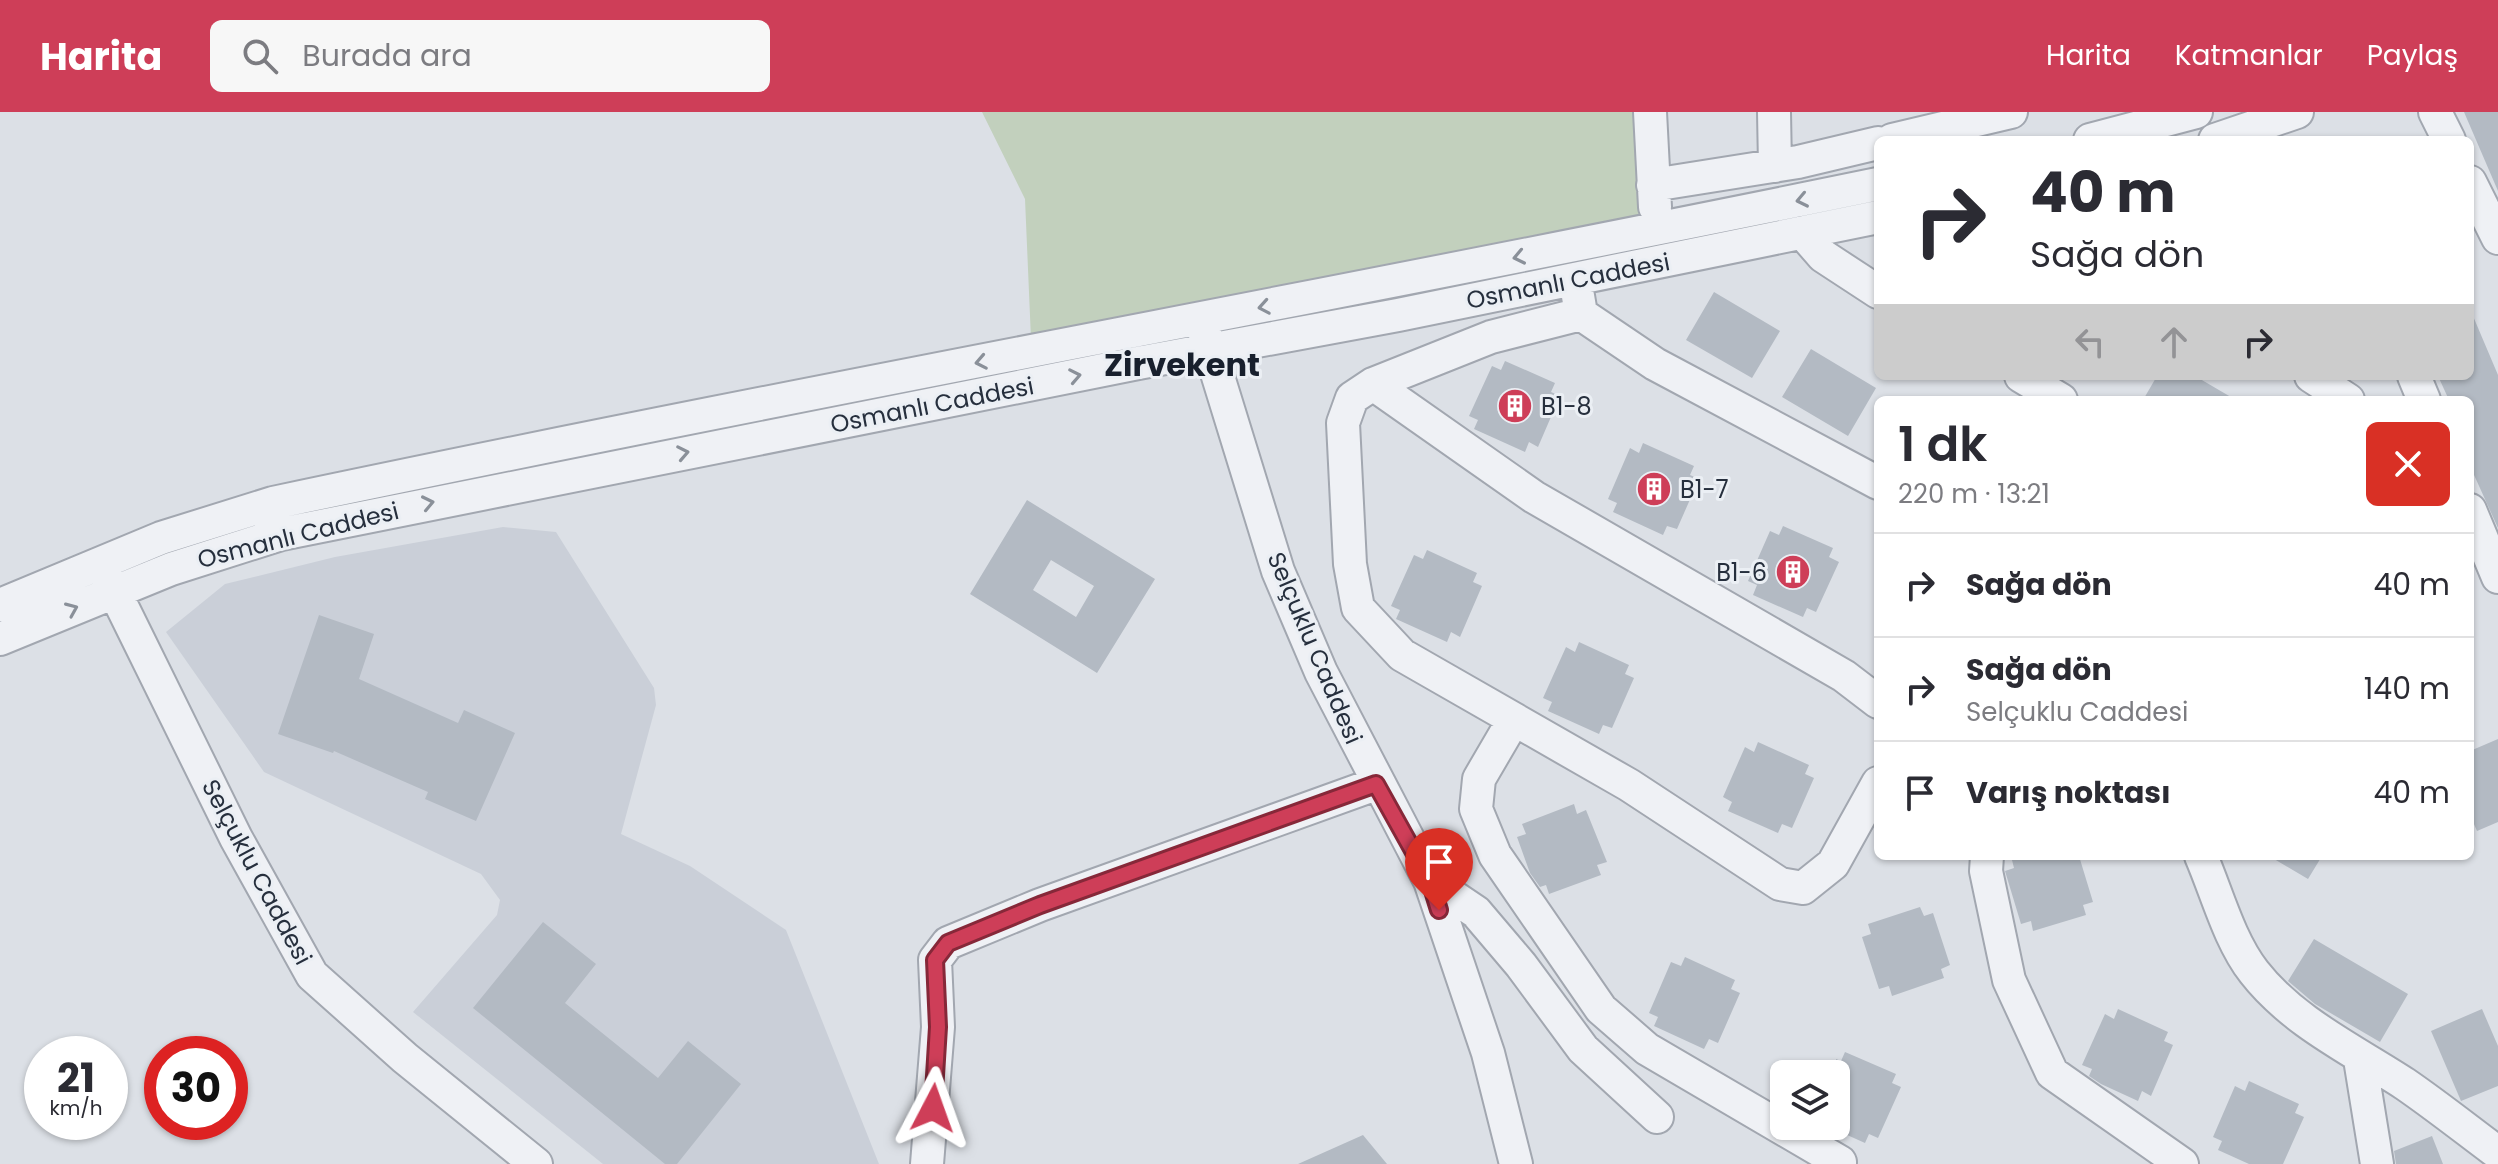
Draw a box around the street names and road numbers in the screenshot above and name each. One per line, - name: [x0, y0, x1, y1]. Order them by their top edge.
- street label: Osmanlı Caddesi: [1464, 245, 1672, 317]
- street label: Osmanlı Caddesi: [828, 369, 1036, 441]
- street label: Osmanlı Caddesi: [194, 494, 402, 576]
- street label: Selçuklu Caddesi: [1260, 547, 1370, 749]
- street label: Selçuklu Caddesi: [194, 774, 320, 970]

